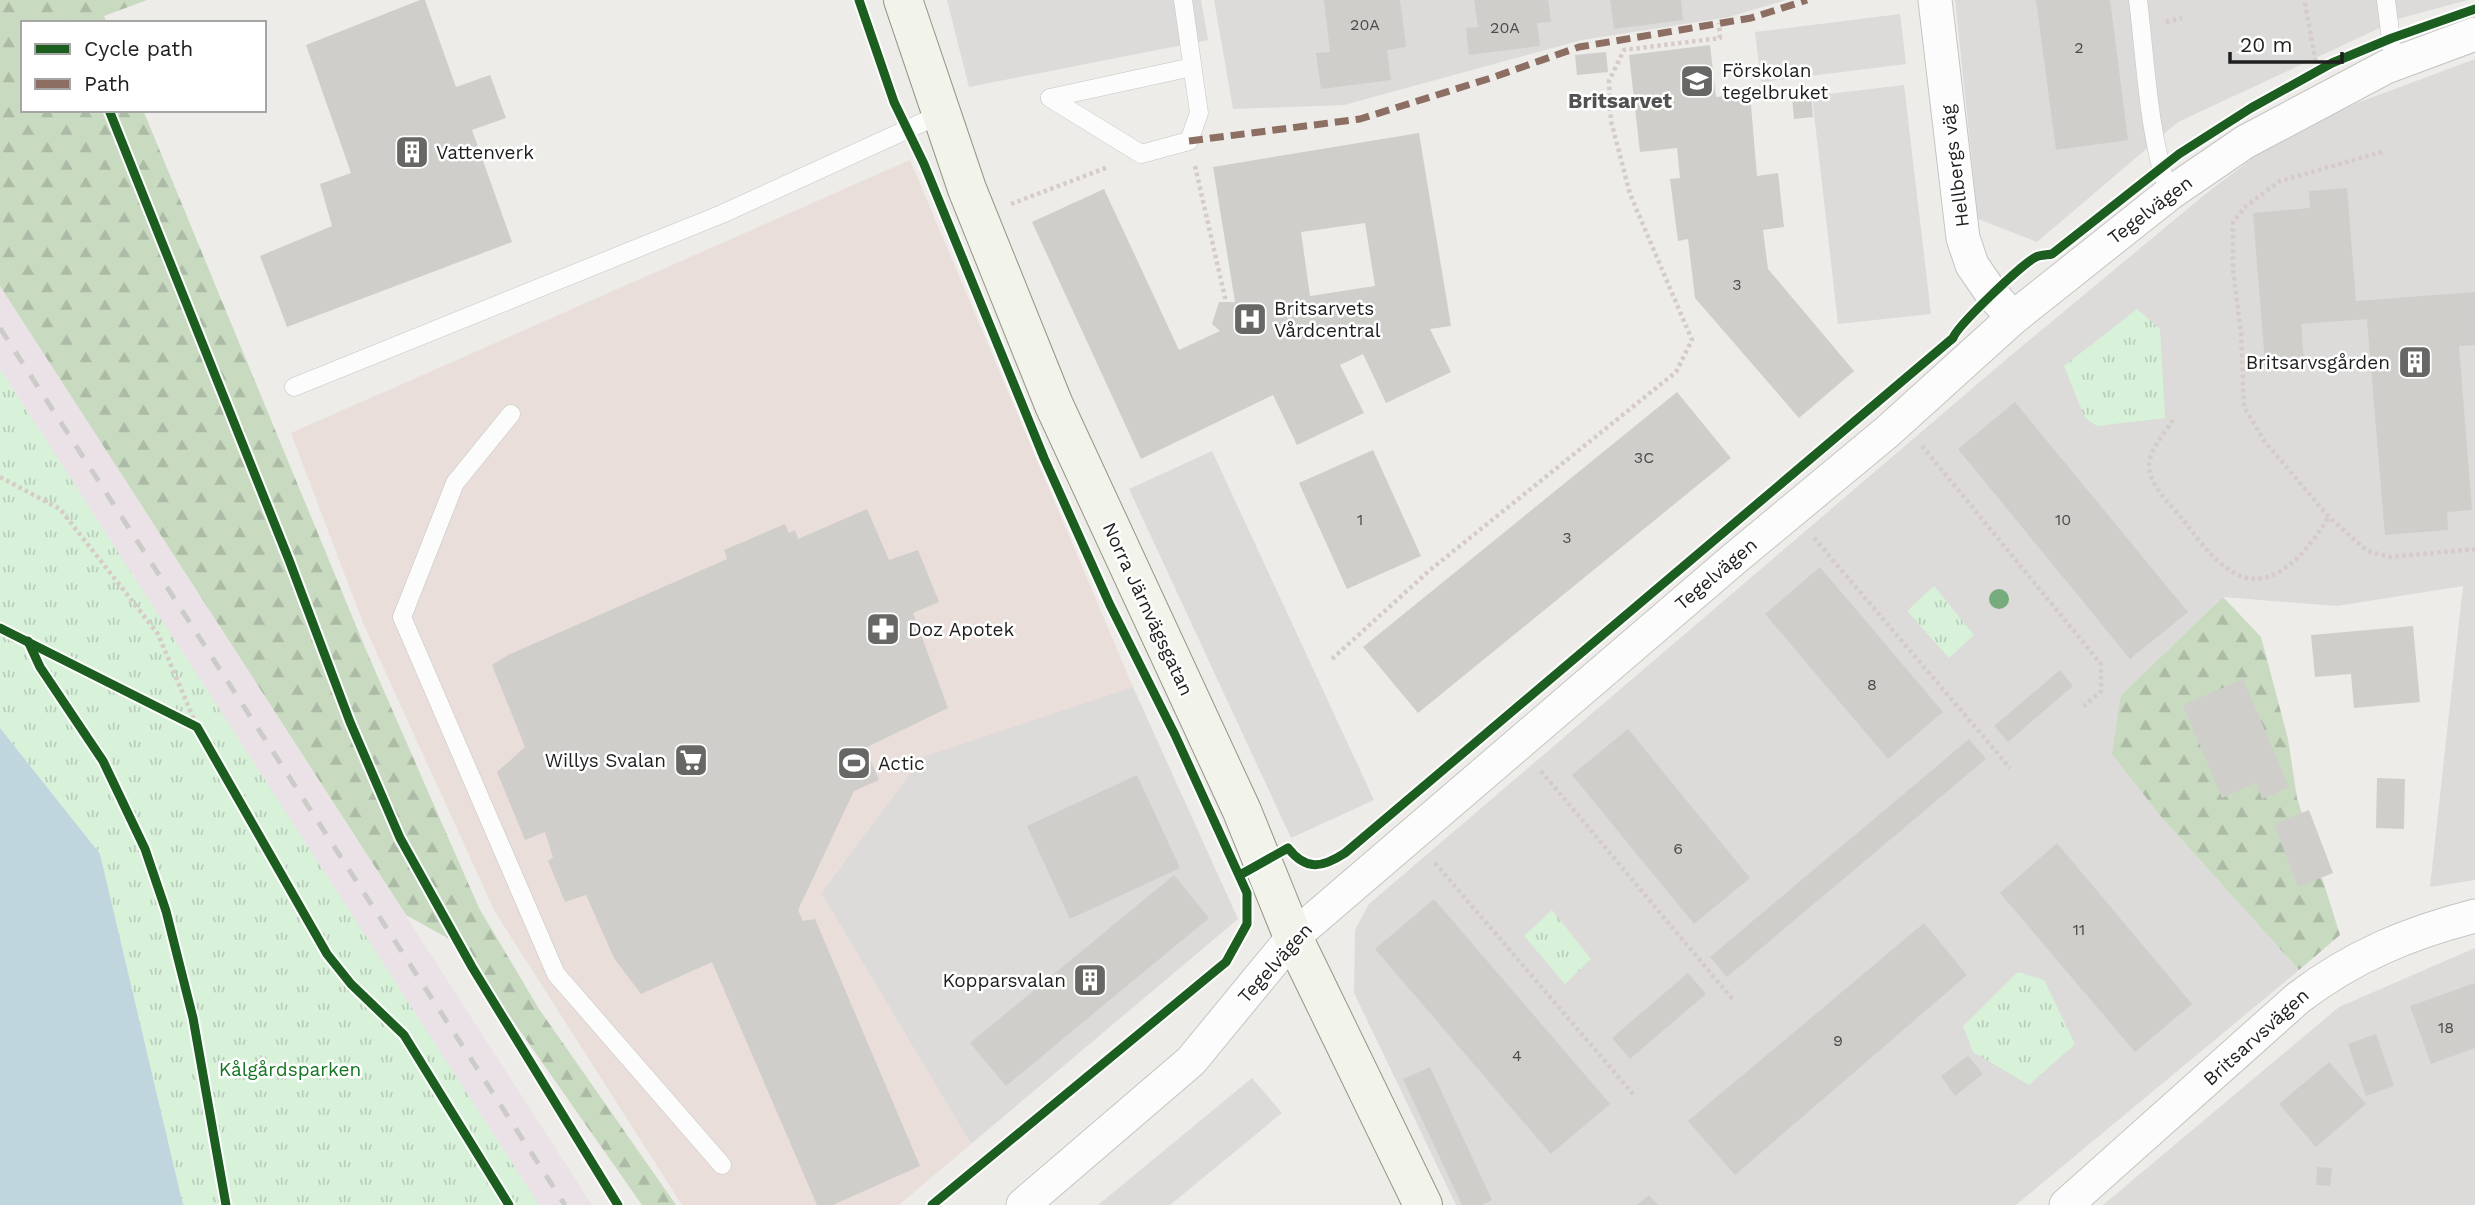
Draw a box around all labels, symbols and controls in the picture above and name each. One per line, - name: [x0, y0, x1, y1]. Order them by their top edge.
- house number: 20A: [1350, 15, 1380, 34]
- house number: 20A: [1490, 18, 1520, 37]
- legend: [21, 21, 266, 112]
- scale bar: [2230, 21, 2342, 65]
- text: 20 m: [2240, 32, 2292, 57]
- text: Cycle path: [84, 36, 193, 61]
- house number: 2: [2074, 38, 2084, 57]
- place label: Förskolan tegelbruket: [1722, 59, 1828, 104]
- school or university icon: Förskolan tegelbruket: [1678, 62, 1716, 100]
- text: Path: [84, 71, 130, 96]
- district label: Britsarvet: [1568, 88, 1672, 113]
- street label: Hellbergs väg: [1936, 103, 1974, 229]
- building icon: Vattenverk: [393, 133, 431, 171]
- place label: Vattenverk: [436, 141, 534, 164]
- street label: Tegelvägen: [2103, 171, 2197, 249]
- house number: 3: [1732, 275, 1742, 294]
- place label: Britsarvets Vårdcentral: [1274, 297, 1381, 342]
- hospital icon: Britsarvets Vårdcentral: [1231, 300, 1269, 338]
- building icon: Britsarvsgården: [2396, 343, 2434, 381]
- place label: Britsarvsgården: [2246, 351, 2390, 374]
- house number: 3C: [1634, 448, 1654, 467]
- house number: 1: [1357, 510, 1363, 529]
- house number: 10: [2055, 510, 2071, 529]
- street label: Norra Järnvägsgatan: [1098, 519, 1198, 699]
- house number: 3: [1562, 528, 1572, 547]
- street label: Tegelvägen: [1670, 533, 1762, 615]
- pharmacy icon: Doz Apotek: [864, 610, 902, 648]
- place label: Doz Apotek: [908, 618, 1014, 641]
- house number: 8: [1867, 675, 1877, 694]
- supermarket icon: Willys Svalan: [672, 741, 710, 779]
- sports icon: Actic: [835, 744, 873, 782]
- place label: Willys Svalan: [545, 749, 666, 772]
- place label: Actic: [878, 752, 925, 775]
- house number: 6: [1673, 839, 1683, 858]
- street label: Tegelvägen: [1233, 918, 1317, 1008]
- house number: 11: [2073, 920, 2085, 939]
- building icon: Kopparsvalan: [1071, 961, 1109, 999]
- place label: Kopparsvalan: [943, 969, 1066, 992]
- street label: Britsarvsvägen: [2198, 984, 2314, 1090]
- house number: 18: [2438, 1018, 2454, 1037]
- house number: 9: [1833, 1031, 1843, 1050]
- house number: 4: [1512, 1046, 1522, 1065]
- park label: Kålgårdsparken: [219, 1058, 361, 1081]

